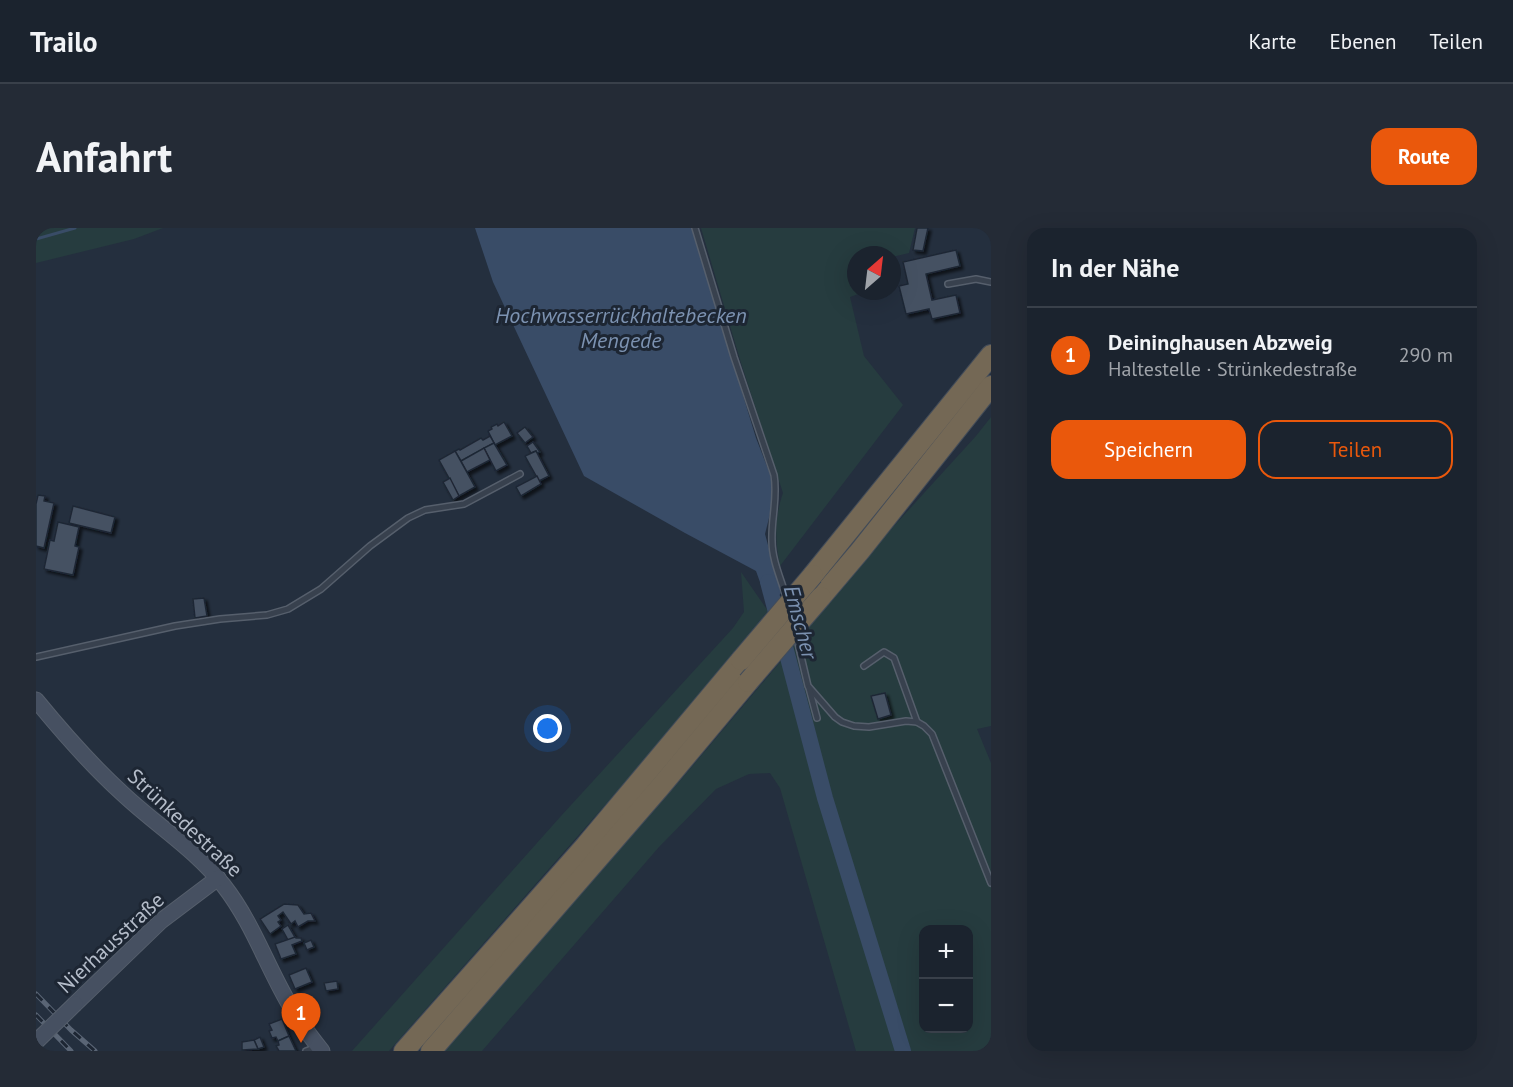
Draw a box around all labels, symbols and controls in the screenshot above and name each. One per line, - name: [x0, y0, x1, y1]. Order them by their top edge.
- text: Trailo: [30, 23, 97, 60]
- text: Karte: [1249, 28, 1297, 55]
- text: Ebenen: [1330, 28, 1396, 55]
- text: Teilen: [1429, 28, 1483, 55]
- button: Route: [1371, 128, 1477, 185]
- text: Anfahrt: [36, 129, 172, 184]
- north arrow: [847, 246, 901, 300]
- text: In der Nähe: [1051, 251, 1179, 284]
- water label: Hochwasserrückhaltebecken Mengede: [495, 301, 747, 354]
- text: Deininghausen Abzweig: [1108, 328, 1332, 356]
- text: 1: [1065, 342, 1076, 368]
- text: 290 m: [1399, 342, 1453, 368]
- text: Haltestelle · Strünkedestraße: [1108, 356, 1357, 382]
- button: Speichern: [1051, 420, 1246, 479]
- button: Teilen: [1258, 420, 1453, 479]
- water label: Emscher: [778, 582, 825, 664]
- your location: [533, 714, 562, 743]
- street label: Strünkedestraße: [122, 763, 248, 883]
- street label: Nierhausstraße: [52, 886, 170, 999]
- map controls: [919, 925, 973, 1033]
- button: +: [919, 925, 973, 979]
- button: −: [919, 979, 973, 1033]
- pin: 1: [282, 994, 320, 1043]

